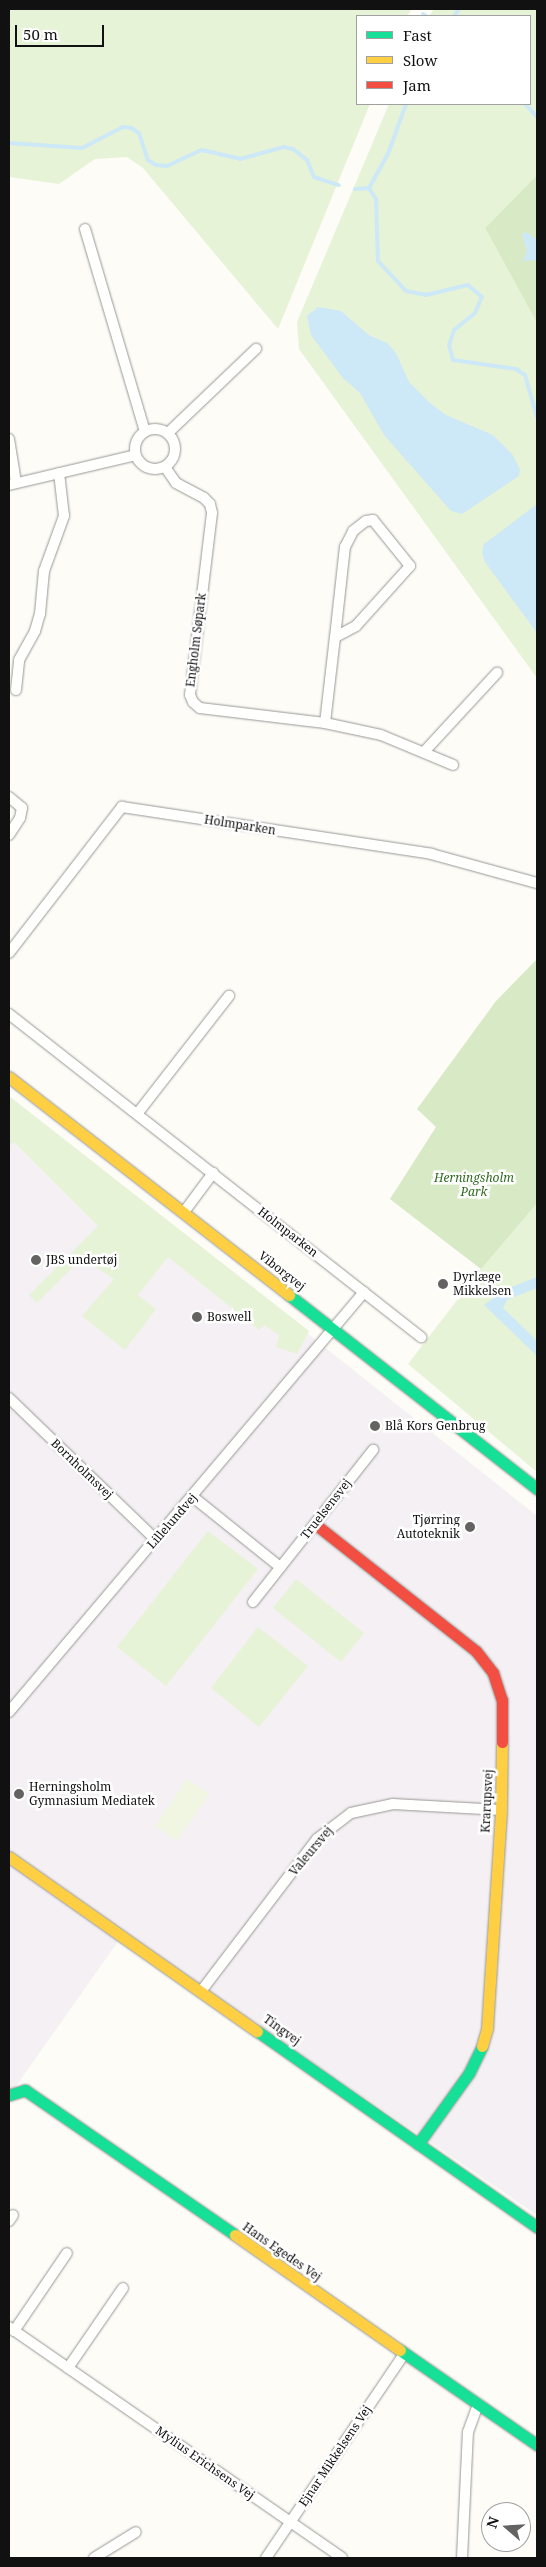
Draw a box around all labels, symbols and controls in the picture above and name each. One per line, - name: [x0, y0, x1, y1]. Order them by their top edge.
- scale bar: [18, 15, 106, 47]
- legend: [356, 15, 531, 105]
- text: 50 m: [23, 24, 58, 44]
- text: Fast: [403, 25, 432, 45]
- text: Slow: [403, 50, 437, 70]
- text: Jam: [403, 75, 431, 95]
- street label: Engholm Søpark: [183, 592, 209, 688]
- street label: Holmparken: [203, 812, 277, 838]
- park label: Herningsholm Park: [434, 1171, 514, 1199]
- street label: Holmparken: [255, 1204, 321, 1260]
- street label: Viborgvej: [256, 1248, 308, 1294]
- place label: JBS undertøj: [46, 1253, 117, 1267]
- marker: JBS undertøj: [30, 1254, 42, 1266]
- place label: Dyrlæge Mikkelsen: [453, 1270, 512, 1298]
- marker: Dyrlæge Mikkelsen: [437, 1278, 449, 1290]
- place label: Boswell: [207, 1310, 251, 1324]
- marker: Boswell: [191, 1311, 203, 1323]
- place label: Blå Kors Genbrug: [385, 1419, 486, 1433]
- marker: Blå Kors Genbrug: [369, 1420, 381, 1432]
- street label: Bornholmsvej: [48, 1436, 116, 1502]
- street label: Truelsensvej: [298, 1476, 354, 1542]
- street label: Lillelundvej: [144, 1490, 200, 1552]
- place label: Tjørring Autoteknik: [397, 1513, 460, 1541]
- marker: Tjørring Autoteknik: [464, 1521, 476, 1533]
- street label: Krarupsvej: [478, 1769, 496, 1833]
- place label: Herningsholm Gymnasium Mediatek: [29, 1780, 155, 1808]
- marker: Herningsholm Gymnasium Mediatek: [13, 1788, 25, 1800]
- street label: Valeursvej: [286, 1823, 336, 1879]
- street label: Tingvej: [261, 2012, 303, 2048]
- street label: Hans Egedes Vej: [240, 2220, 324, 2284]
- street label: Ejnar Mikkelsens Vej: [296, 2403, 374, 2509]
- street label: Mylius Erichsens Vej: [153, 2423, 257, 2503]
- north arrow: [481, 2502, 531, 2552]
- text: N: [482, 2514, 503, 2531]

